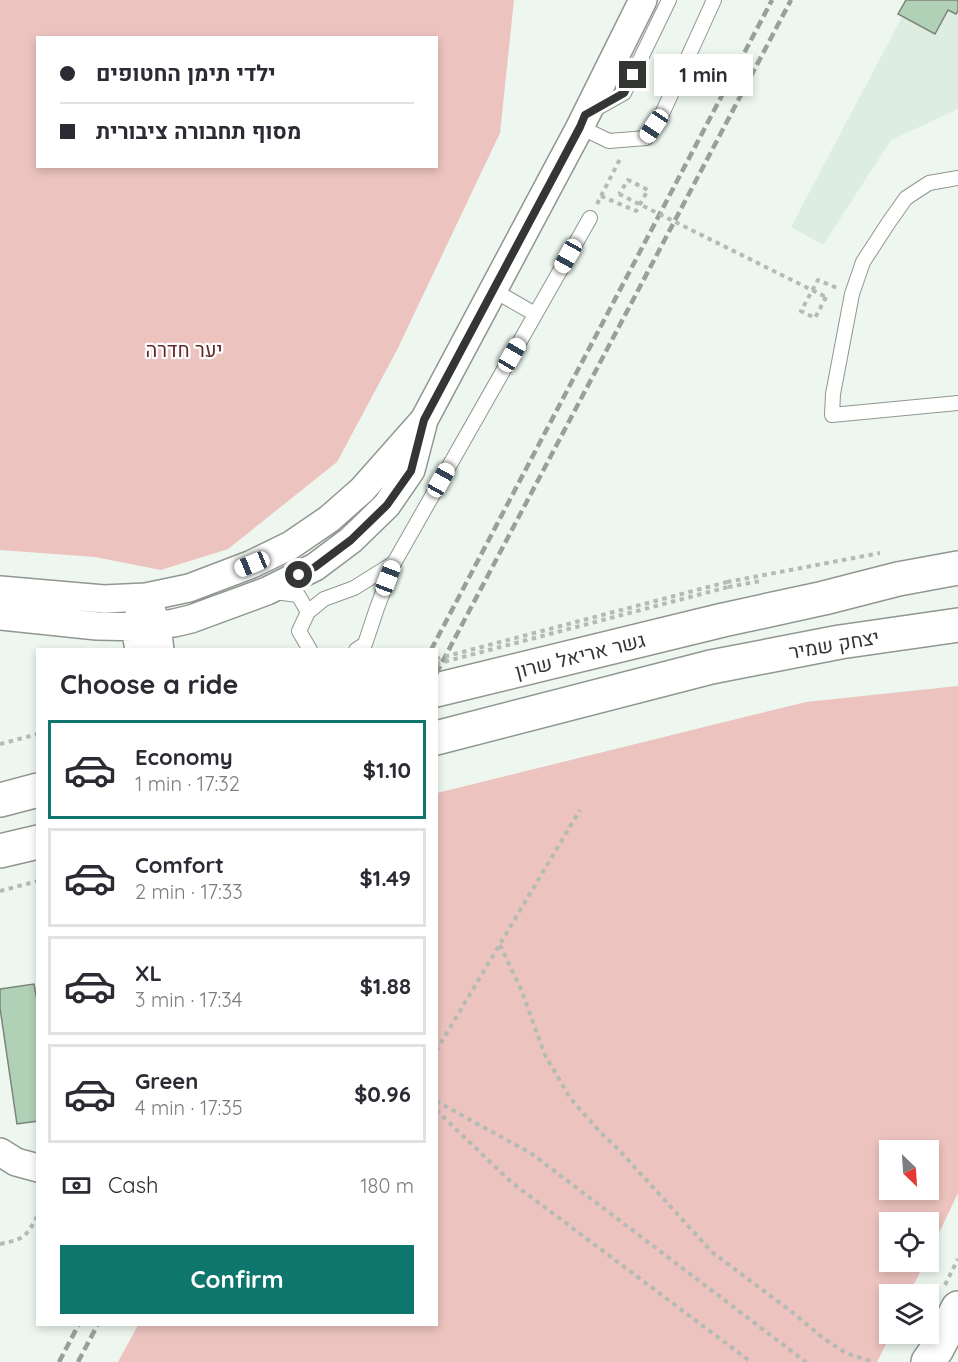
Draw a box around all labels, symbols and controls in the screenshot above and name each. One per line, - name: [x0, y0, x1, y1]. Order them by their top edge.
- callout: 1 min: [654, 54, 753, 96]
- text: ילדי תימן החטופים: [96, 59, 276, 87]
- route end: [619, 61, 646, 88]
- text: 1 min: [679, 62, 728, 87]
- car: [636, 106, 672, 146]
- text: מסוף תחבורה ציבורית: [96, 117, 301, 145]
- car: [551, 236, 585, 276]
- car: [495, 335, 529, 375]
- park label: יער חדרה: [145, 337, 223, 362]
- car: [424, 460, 458, 500]
- car: [232, 549, 272, 579]
- car: [373, 558, 403, 598]
- route start: [285, 561, 312, 588]
- street label: יצחק שמיר: [787, 624, 881, 664]
- street label: גשר אריאל שרון: [512, 627, 648, 683]
- text: Choose a ride: [60, 667, 238, 701]
- icon: car: [63, 743, 117, 797]
- text: Economy: [135, 743, 233, 771]
- text: $1.10: [363, 756, 411, 784]
- text: 1 min · 17:32: [135, 771, 240, 796]
- icon: car: [63, 851, 117, 905]
- text: Comfort: [135, 851, 224, 879]
- text: $1.49: [359, 864, 411, 892]
- text: 2 min · 17:33: [135, 879, 243, 904]
- icon: car: [63, 959, 117, 1013]
- text: XL: [135, 959, 162, 987]
- text: $1.88: [360, 972, 411, 1000]
- text: 3 min · 17:34: [135, 987, 242, 1012]
- icon: car: [63, 1067, 117, 1121]
- text: Green: [135, 1067, 198, 1095]
- text: $0.96: [354, 1080, 411, 1108]
- text: 4 min · 17:35: [135, 1095, 243, 1120]
- north arrow: [879, 1140, 939, 1200]
- map controls: [879, 1140, 939, 1344]
- icon: cash: [60, 1169, 93, 1202]
- text: Cash: [108, 1171, 159, 1199]
- text: 180 m: [360, 1173, 414, 1198]
- button: locate: [879, 1212, 939, 1272]
- button: Confirm: [60, 1245, 414, 1314]
- button: layers: [879, 1284, 939, 1344]

